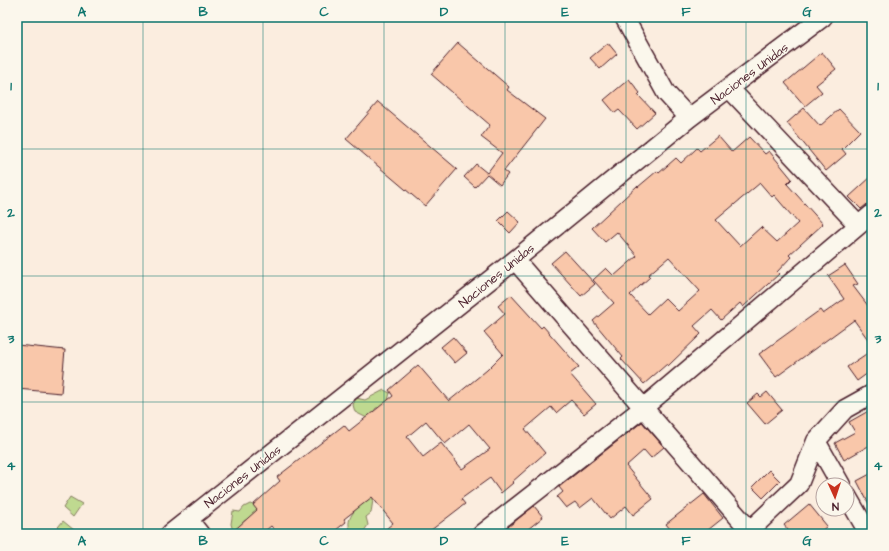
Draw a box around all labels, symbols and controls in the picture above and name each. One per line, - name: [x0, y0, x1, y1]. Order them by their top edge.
- text: A: [78, 3, 87, 21]
- text: B: [198, 3, 208, 21]
- text: C: [319, 3, 329, 21]
- text: D: [440, 3, 449, 21]
- text: E: [561, 3, 569, 21]
- text: F: [681, 3, 691, 21]
- text: G: [802, 3, 812, 21]
- street label: Naciones Unidas: [707, 38, 793, 109]
- text: 1: [10, 77, 12, 95]
- text: 1: [877, 77, 879, 95]
- text: 2: [6, 204, 15, 222]
- text: 2: [873, 204, 882, 222]
- street label: Naciones Unidas: [455, 239, 539, 312]
- text: 3: [7, 330, 15, 348]
- text: 3: [874, 330, 882, 348]
- street label: Naciones Unidas: [200, 441, 285, 513]
- text: 4: [7, 457, 16, 475]
- text: 4: [874, 457, 883, 475]
- north arrow: [815, 477, 855, 517]
- text: N: [832, 499, 839, 514]
- text: A: [78, 532, 87, 550]
- text: B: [198, 532, 208, 550]
- text: C: [319, 532, 329, 550]
- text: D: [440, 532, 449, 550]
- text: E: [561, 532, 569, 550]
- text: F: [681, 532, 691, 550]
- text: G: [802, 532, 812, 550]

